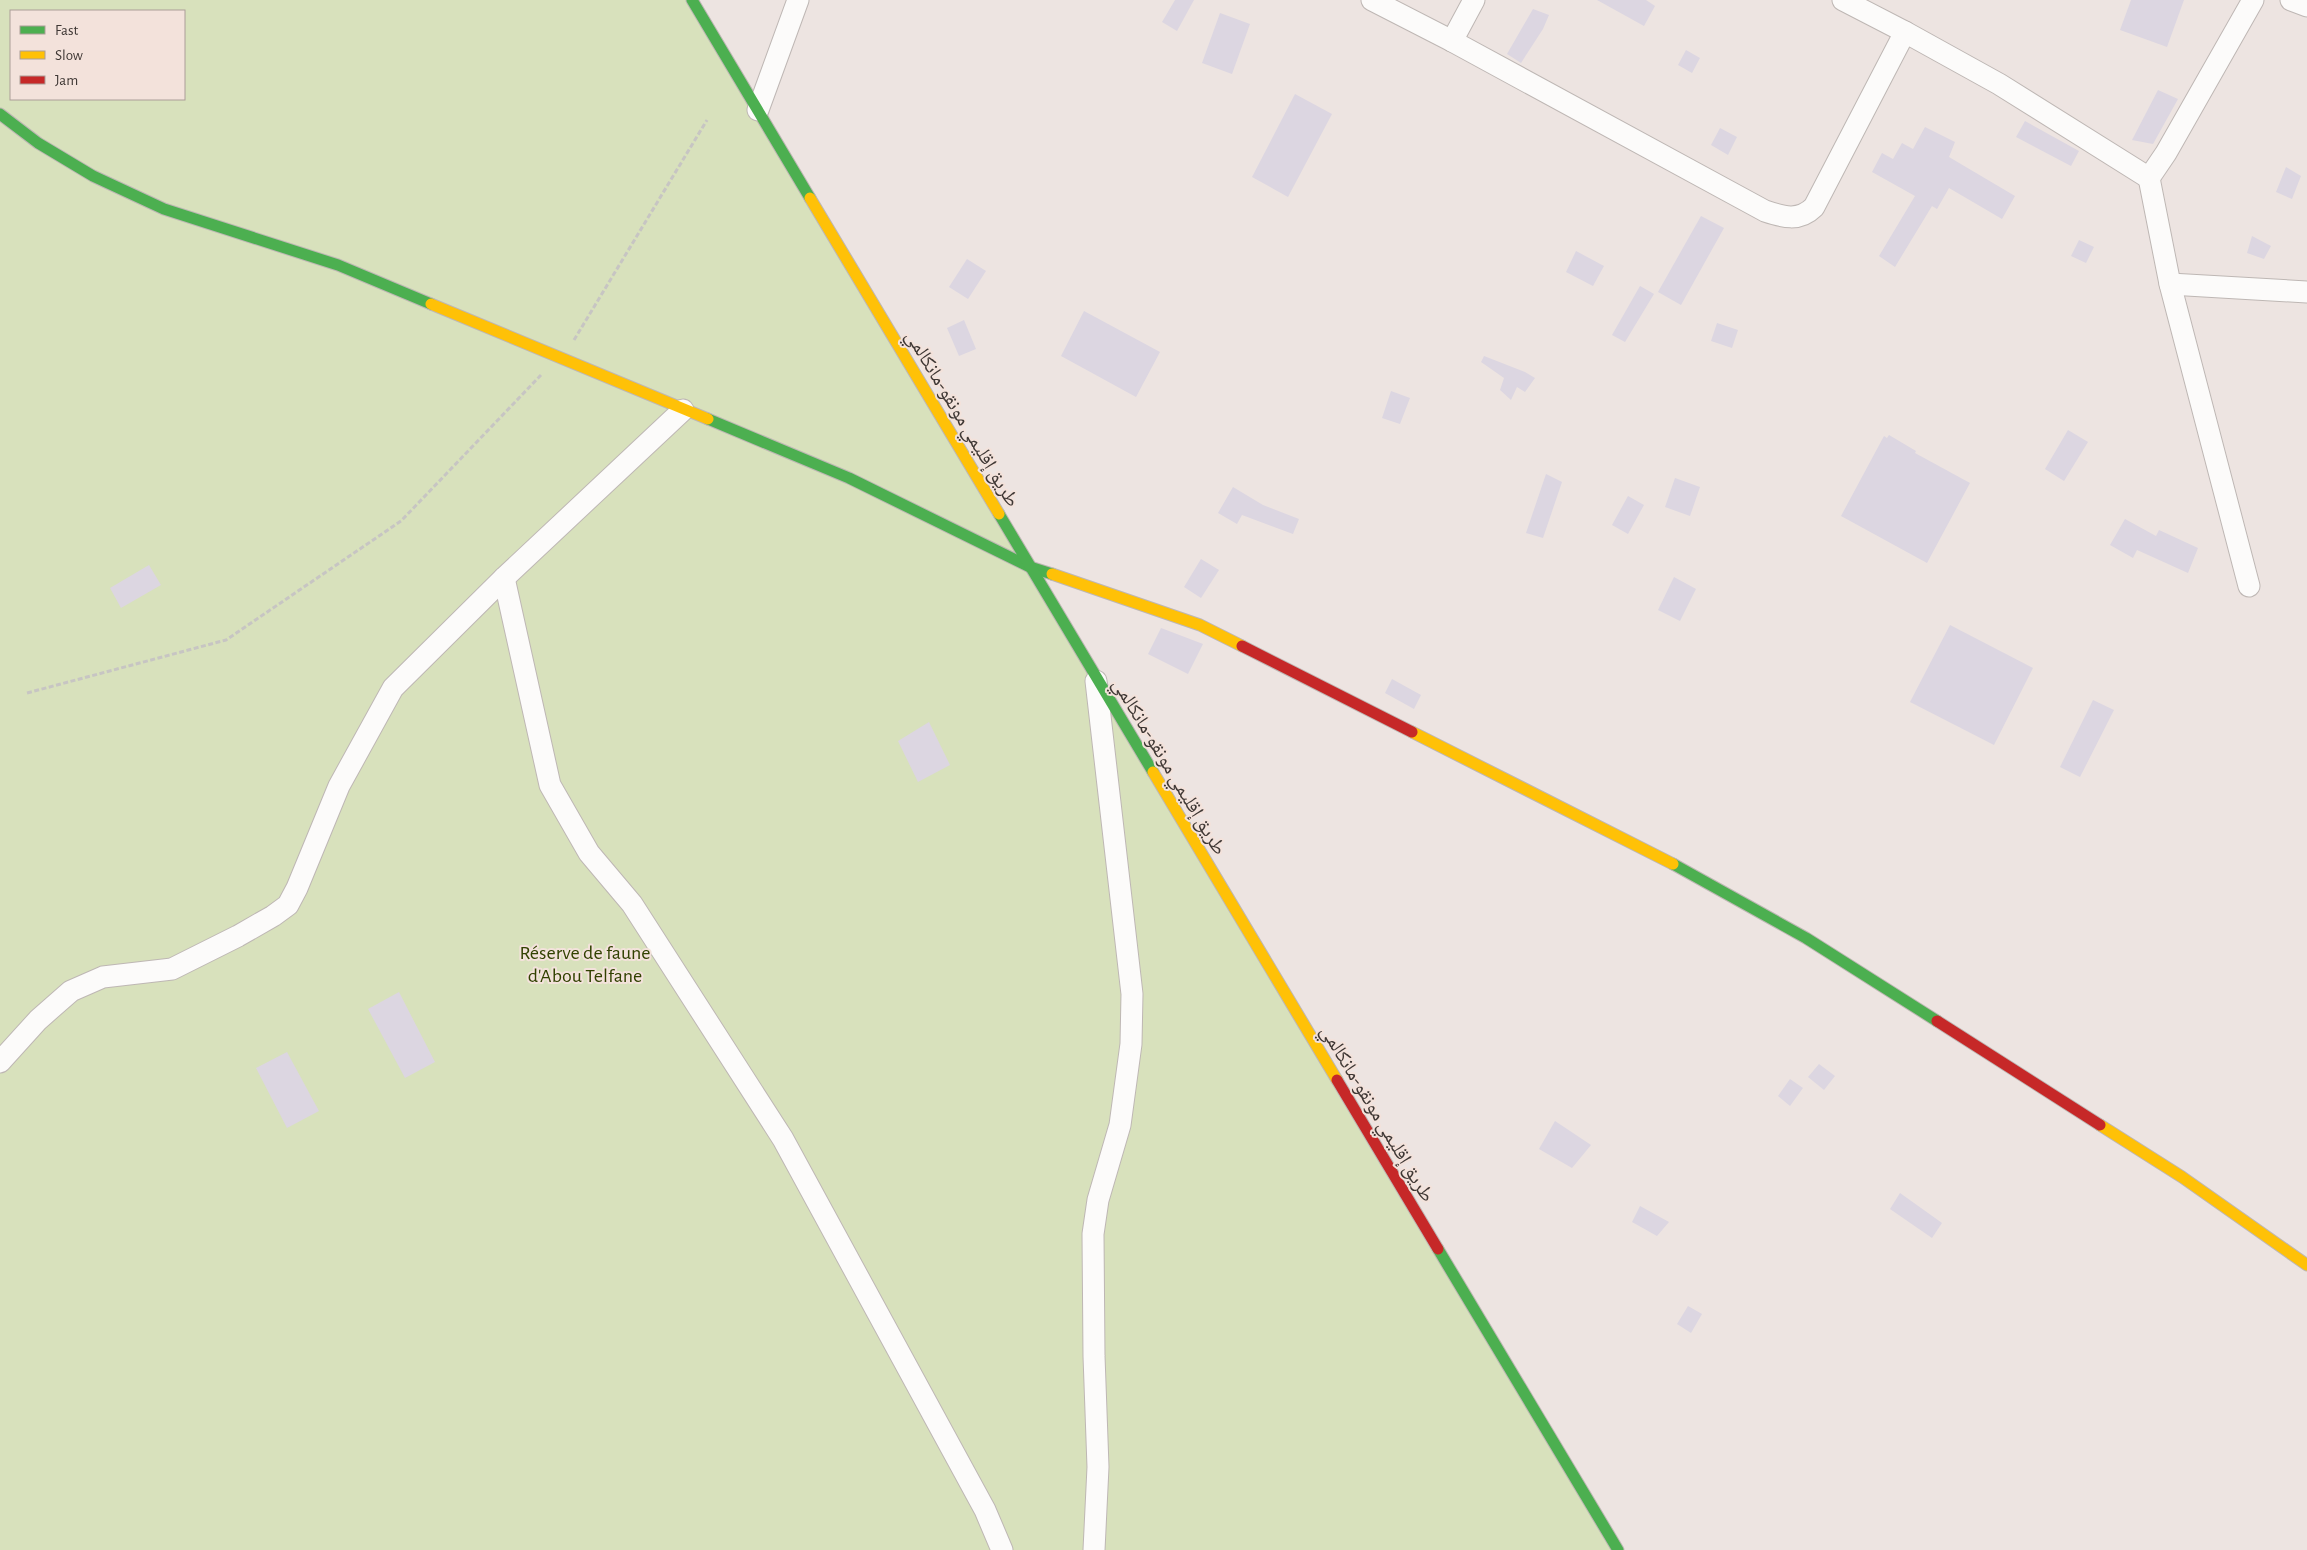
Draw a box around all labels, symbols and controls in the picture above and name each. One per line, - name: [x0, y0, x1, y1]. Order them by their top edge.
- legend: [10, 10, 185, 100]
- text: Fast: [55, 23, 79, 38]
- text: Slow: [55, 48, 83, 63]
- text: Jam: [55, 73, 78, 88]
- street label: طريق إقليمي مونقو-مانكالمي: [897, 327, 1023, 513]
- street label: طريق إقليمي مونقو-مانكالمي: [1104, 675, 1230, 861]
- park label: Réserve de faune d'Abou Telfane: [519, 943, 651, 986]
- street label: طريق إقليمي مونقو-مانكالمي: [1312, 1022, 1438, 1208]

